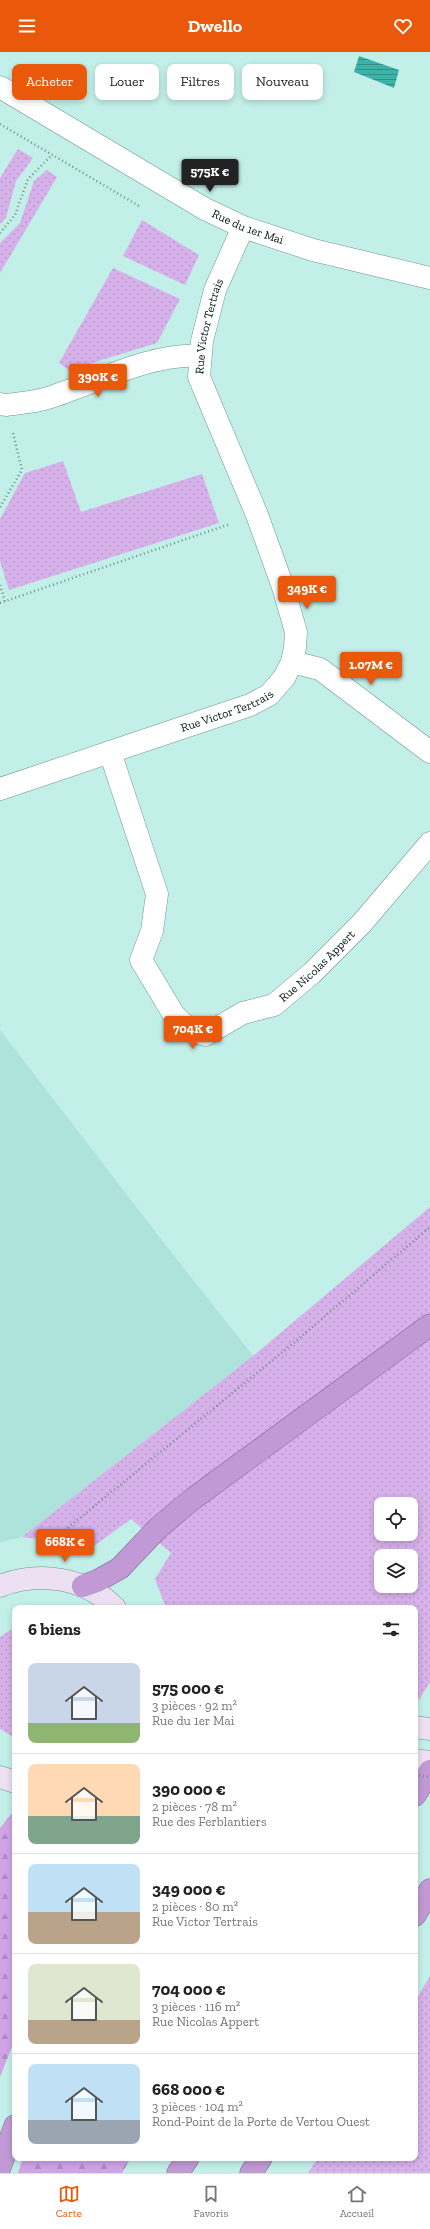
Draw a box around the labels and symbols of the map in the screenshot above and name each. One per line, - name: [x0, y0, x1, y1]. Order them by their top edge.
- pin: 575K €: [177, 159, 243, 193]
- street label: Rue du 1er Mai: [210, 206, 286, 247]
- street label: Rue Victor Tertrais: [192, 276, 226, 375]
- pin: 390K €: [65, 364, 131, 398]
- pin: 349K €: [274, 576, 340, 610]
- pin: 1.07M €: [334, 652, 408, 686]
- street label: Rue Victor Tertrais: [179, 688, 277, 735]
- street label: Rue Nicolas Appert: [276, 927, 358, 1005]
- pin: 704K €: [160, 1016, 226, 1050]
- pin: 668K €: [32, 1529, 98, 1563]

